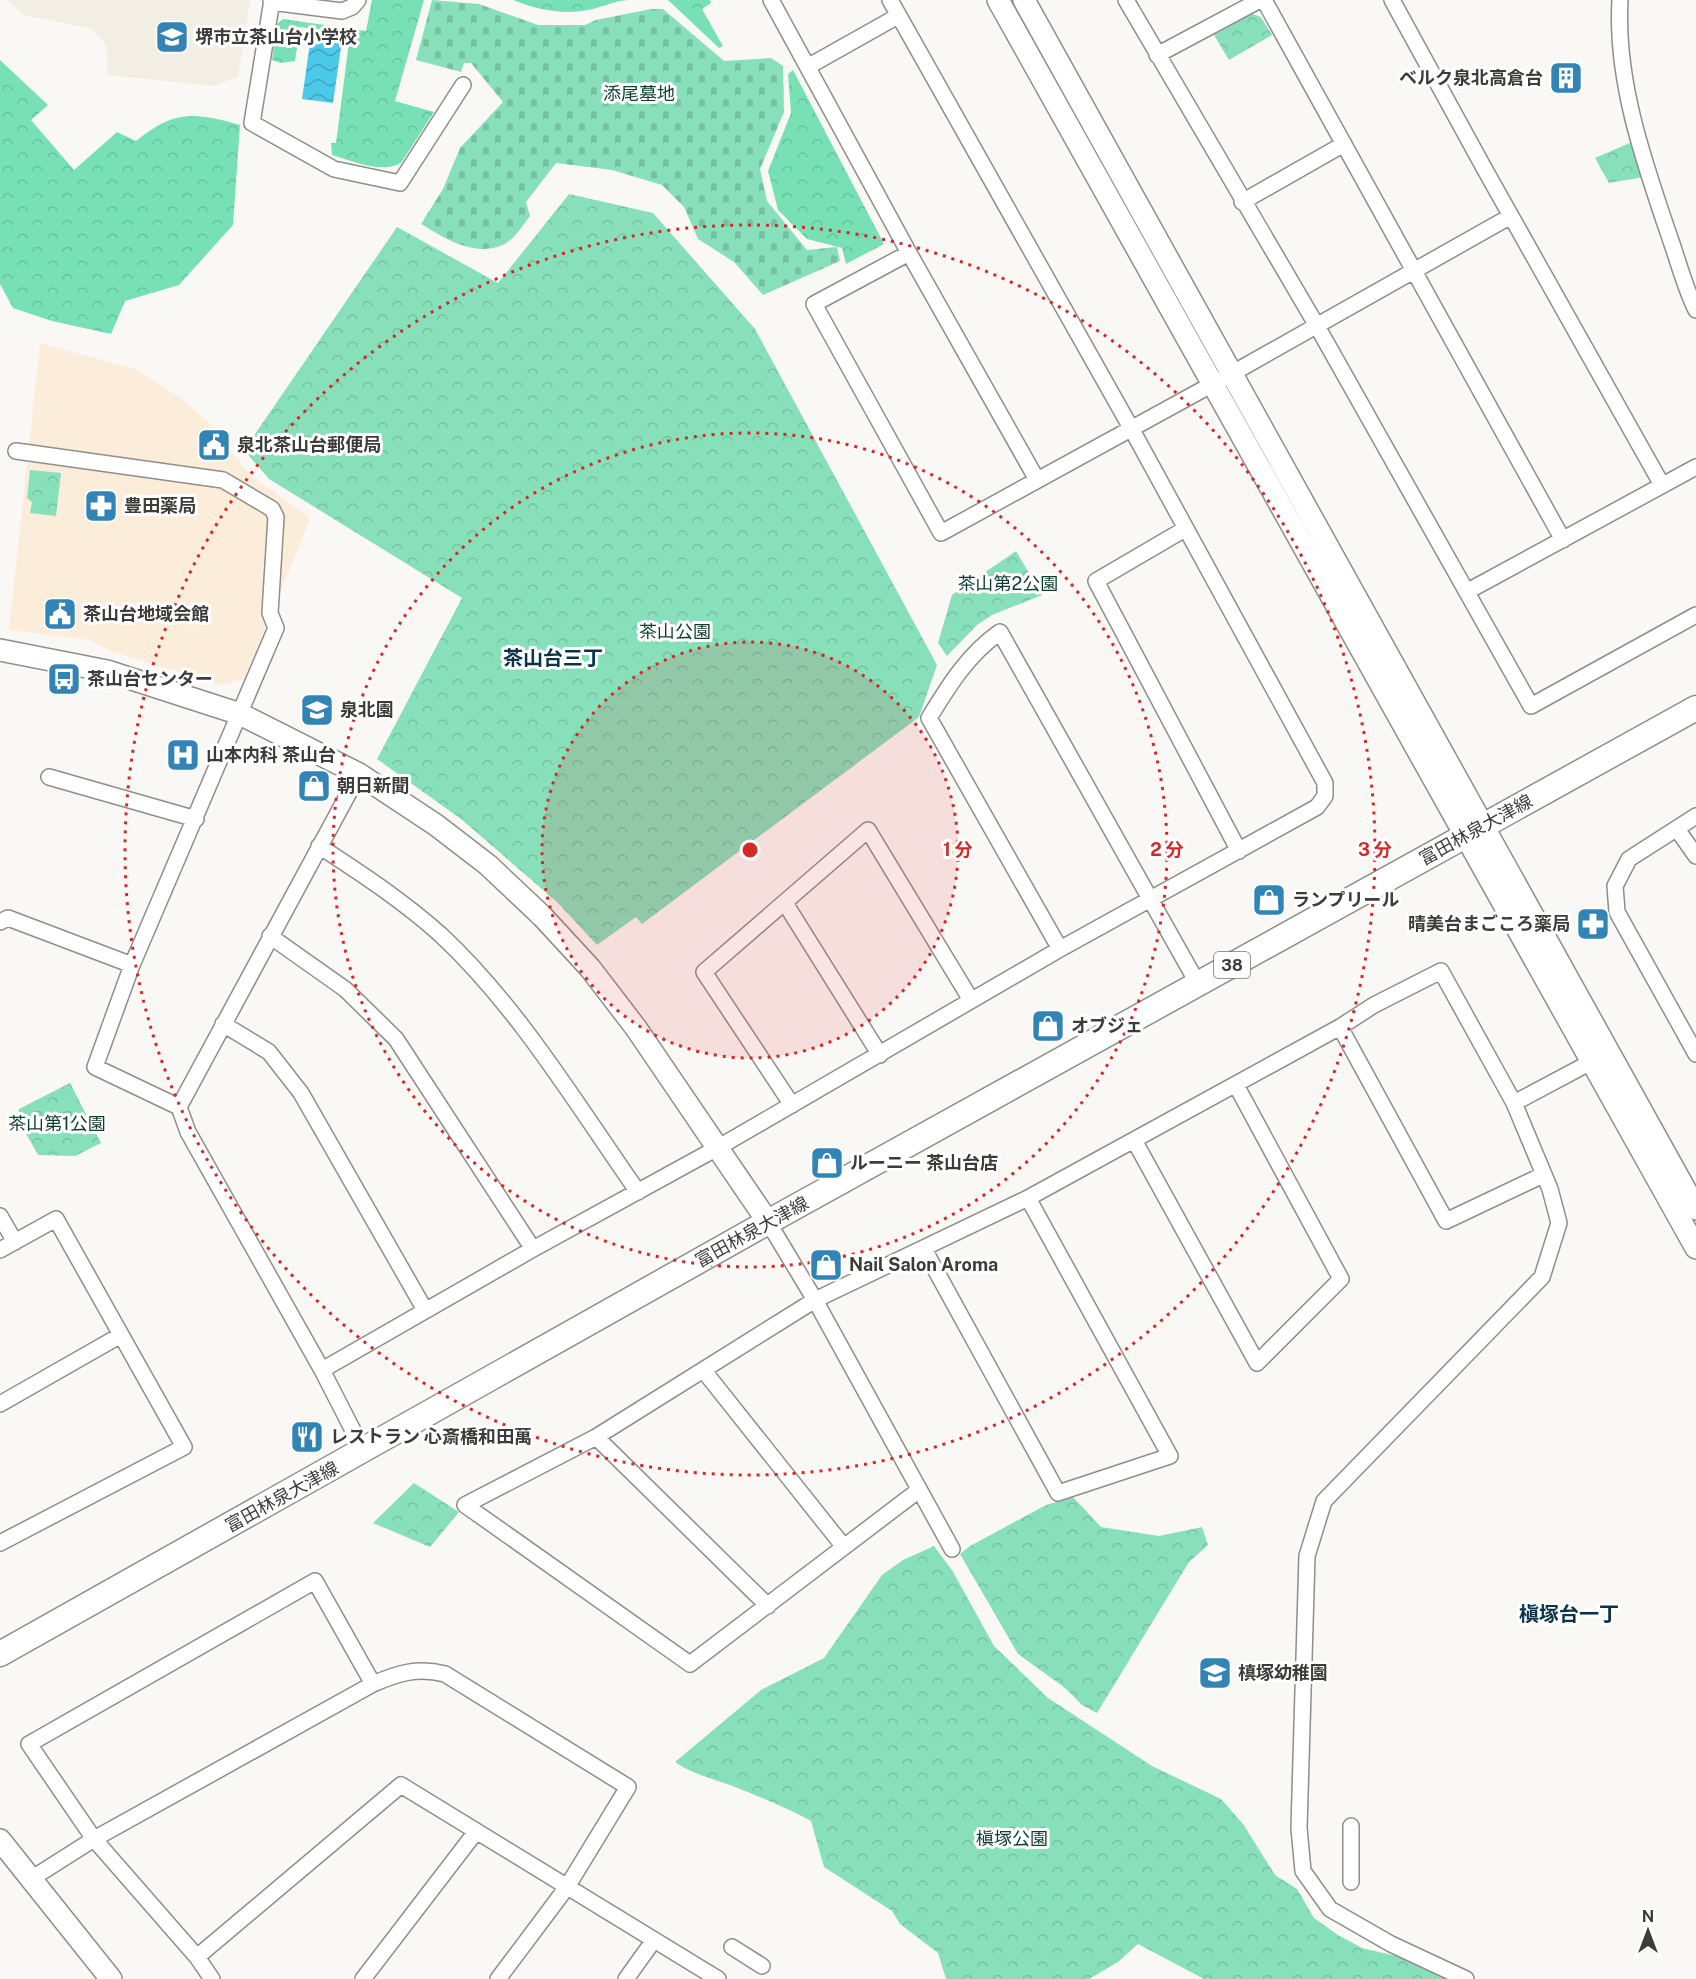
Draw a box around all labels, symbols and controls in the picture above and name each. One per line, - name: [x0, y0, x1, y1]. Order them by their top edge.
- school or university icon: 堺市立茶山台小学校: [154, 19, 190, 55]
- place label: 堺市立茶山台小学校: [195, 26, 357, 47]
- building icon: ベルク泉北高倉台: [1548, 60, 1584, 96]
- place label: ベルク泉北高倉台: [1399, 67, 1543, 88]
- park label: 添尾墓地: [603, 83, 675, 104]
- public building icon: 泉北茶山台郵便局: [196, 427, 232, 463]
- place label: 泉北茶山台郵便局: [237, 434, 381, 455]
- pharmacy icon: 豊田薬局: [83, 488, 119, 524]
- place label: 豊田薬局: [124, 495, 196, 516]
- park label: 茶山第2公園: [958, 573, 1058, 594]
- public building icon: 茶山台地域会館: [42, 596, 78, 632]
- place label: 茶山台地域会館: [83, 603, 209, 624]
- park label: 茶山公園: [639, 621, 711, 642]
- district label: 茶山台三丁: [503, 646, 603, 670]
- bus stop icon: 茶山台センター: [46, 661, 82, 697]
- place label: 茶山台センター: [87, 668, 213, 689]
- school or university icon: 泉北園: [299, 692, 335, 728]
- place label: 泉北園: [340, 699, 394, 720]
- hospital icon: 山本内科 茶山台: [165, 737, 201, 773]
- place label: 山本内科 茶山台: [206, 744, 336, 765]
- shop icon: 朝日新聞: [296, 768, 332, 804]
- place label: 朝日新聞: [337, 775, 409, 796]
- street label: 富田林泉大津線: [1416, 790, 1536, 869]
- text: 1 分: [943, 839, 973, 860]
- text: 2 分: [1150, 839, 1184, 860]
- text: 3 分: [1358, 839, 1392, 860]
- centre of rings: [740, 840, 760, 860]
- shop icon: ランプリール: [1251, 882, 1287, 918]
- place label: ランプリール: [1292, 889, 1399, 910]
- pharmacy icon: 晴美台まごころ薬局: [1575, 906, 1611, 942]
- place label: 晴美台まごころ薬局: [1408, 913, 1570, 934]
- road number: 38: [1214, 952, 1250, 978]
- shop icon: オブジェ: [1030, 1008, 1066, 1044]
- place label: オブジェ: [1071, 1015, 1143, 1036]
- park label: 茶山第1公園: [8, 1113, 106, 1134]
- shop icon: ルーニー 茶山台店: [809, 1145, 845, 1181]
- place label: ルーニー 茶山台店: [850, 1152, 998, 1173]
- street label: 富田林泉大津線: [692, 1192, 812, 1271]
- shop icon: Nail Salon Aroma: [808, 1247, 844, 1283]
- place label: Nail Salon Aroma: [849, 1254, 998, 1275]
- restaurant icon: レストラン 心斎橋和田萬: [289, 1419, 325, 1455]
- place label: レストラン 心斎橋和田萬: [330, 1426, 532, 1447]
- street label: 富田林泉大津線: [222, 1457, 342, 1536]
- district label: 槇塚台一丁: [1519, 1602, 1619, 1626]
- school or university icon: 槙塚幼稚園: [1197, 1655, 1233, 1691]
- place label: 槙塚幼稚園: [1238, 1662, 1328, 1683]
- park label: 槇塚公園: [976, 1828, 1048, 1849]
- north arrow: [1618, 1901, 1678, 1961]
- text: N: [1642, 1907, 1654, 1926]

